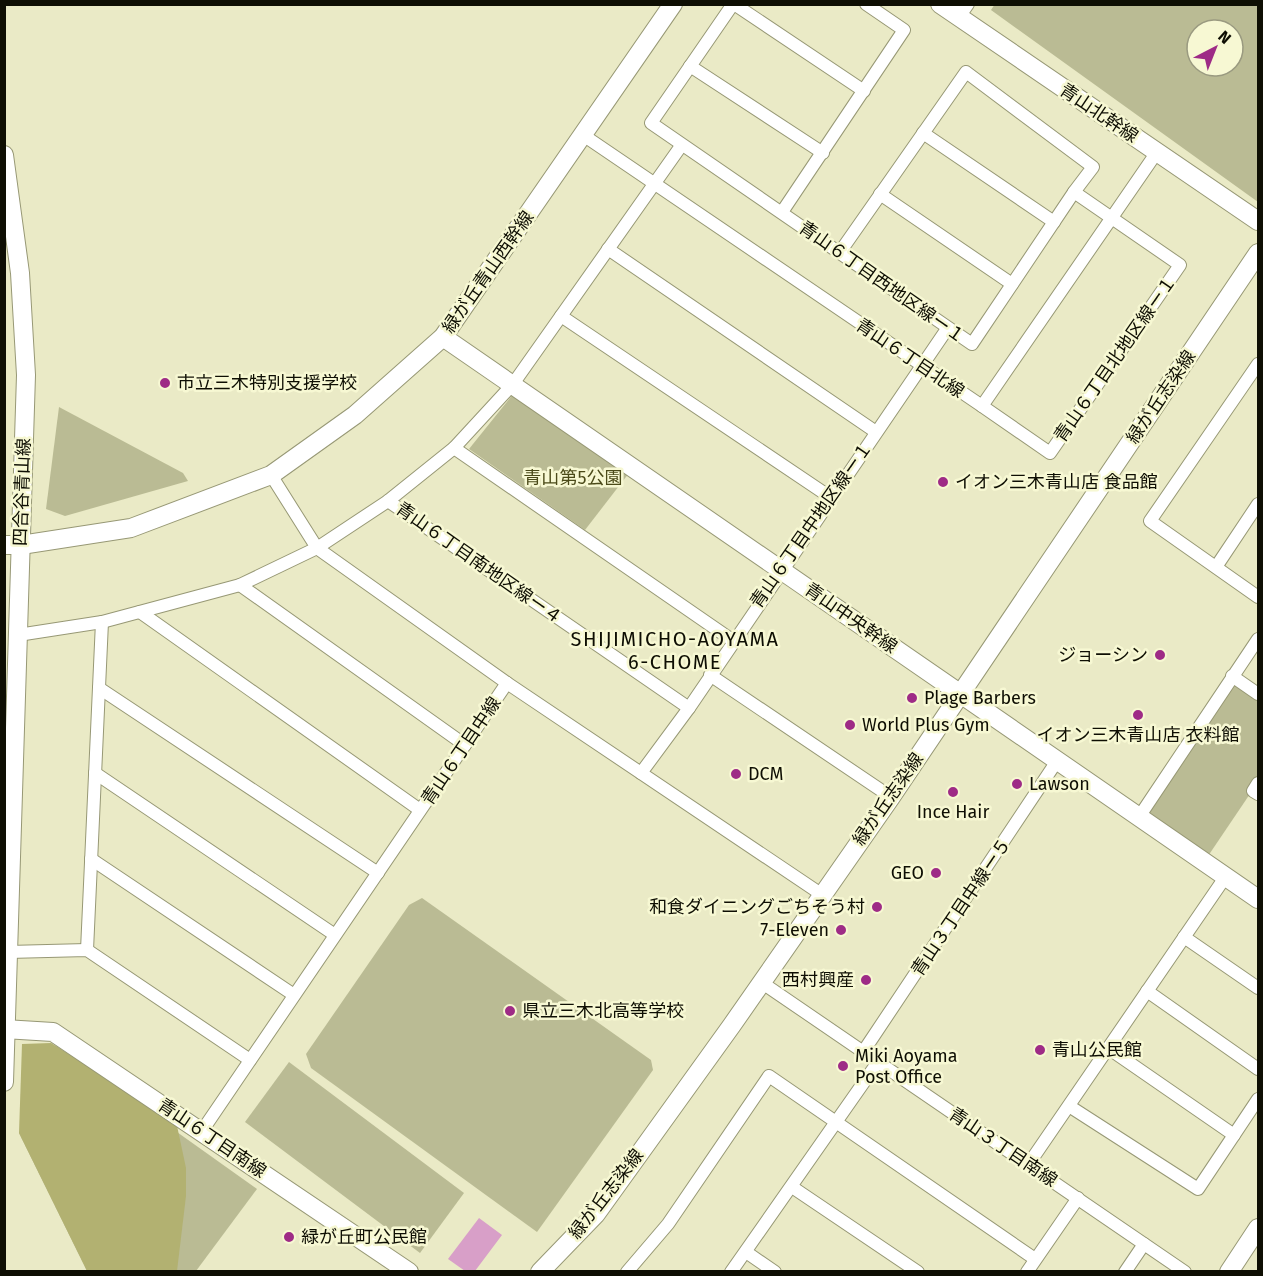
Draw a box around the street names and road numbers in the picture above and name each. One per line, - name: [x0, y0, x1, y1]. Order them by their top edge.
- street label: 青山北幹線: [1056, 79, 1142, 147]
- street label: 緑が丘青山西幹線: [438, 207, 538, 337]
- street label: 青山６丁目西地区線ー１: [795, 216, 969, 348]
- street label: 青山６丁目北地区線ー１: [1049, 272, 1181, 446]
- street label: 青山６丁目北線: [852, 314, 968, 402]
- street label: 緑が丘志染線: [1122, 346, 1200, 448]
- street label: 四合谷青山線: [9, 438, 35, 546]
- street label: 青山６丁目中地区線ー１: [745, 438, 877, 612]
- street label: 青山６丁目南地区線ー４: [392, 497, 566, 629]
- street label: 青山中央幹線: [800, 578, 902, 658]
- street label: 青山６丁目中線: [417, 693, 505, 809]
- street label: 緑が丘志染線: [848, 748, 928, 850]
- street label: 青山３丁目中線ー５: [907, 834, 1015, 980]
- street label: 青山６丁目南線: [154, 1094, 270, 1182]
- street label: 青山３丁目南線: [945, 1103, 1061, 1191]
- street label: 緑が丘志染線: [564, 1145, 648, 1243]

